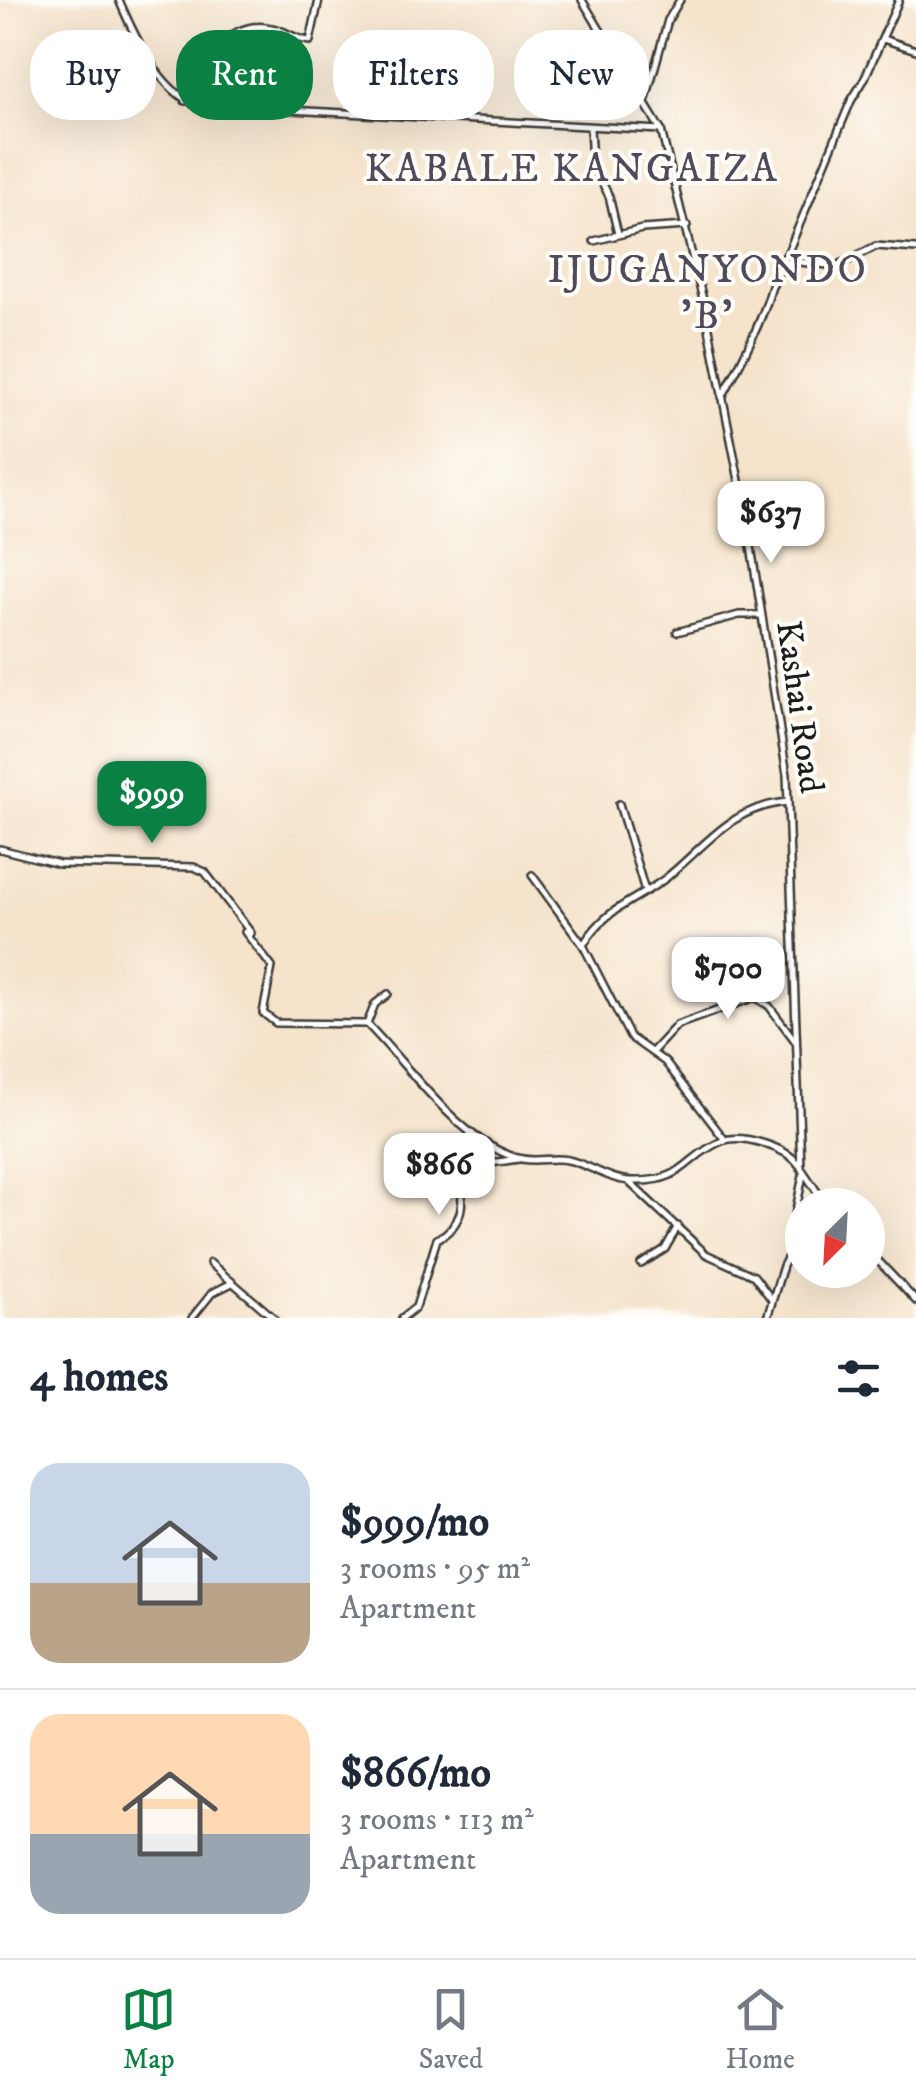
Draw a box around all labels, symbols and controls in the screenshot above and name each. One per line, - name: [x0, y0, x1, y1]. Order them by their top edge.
- chip: Buy: [30, 30, 156, 120]
- chip: Rent: [176, 30, 313, 120]
- chip: Filters: [333, 30, 494, 120]
- chip: New: [514, 30, 649, 120]
- district label: KABALE KANGAIZA: [365, 145, 779, 195]
- district label: IJUGANYONDO 'B': [548, 246, 868, 342]
- pin: $637: [712, 481, 830, 566]
- text: $637: [740, 493, 802, 533]
- street label: Kashai Road: [765, 618, 833, 796]
- pin: $999: [93, 761, 211, 846]
- text: $999: [119, 773, 185, 813]
- pin: $700: [669, 937, 787, 1022]
- text: $700: [694, 949, 762, 989]
- pin: $866: [380, 1133, 498, 1218]
- text: $866: [406, 1145, 472, 1185]
- north arrow: [785, 1188, 885, 1288]
- map controls: [785, 1188, 885, 1288]
- icon: filters: [831, 1351, 886, 1406]
- text: 4 homes: [30, 1352, 168, 1404]
- text: $999/mo: [340, 1497, 489, 1549]
- icon: home: [110, 1503, 230, 1623]
- text: 3 rooms · 95 m²: [340, 1549, 530, 1589]
- text: Apartment: [340, 1589, 476, 1629]
- text: $866/mo: [340, 1748, 491, 1800]
- icon: home: [110, 1754, 230, 1874]
- text: 3 rooms · 113 m²: [340, 1800, 534, 1840]
- text: Apartment: [340, 1840, 476, 1880]
- tab: Map: [121, 1982, 176, 2077]
- tab: Saved: [419, 1982, 483, 2077]
- tab: Home: [726, 1982, 795, 2077]

